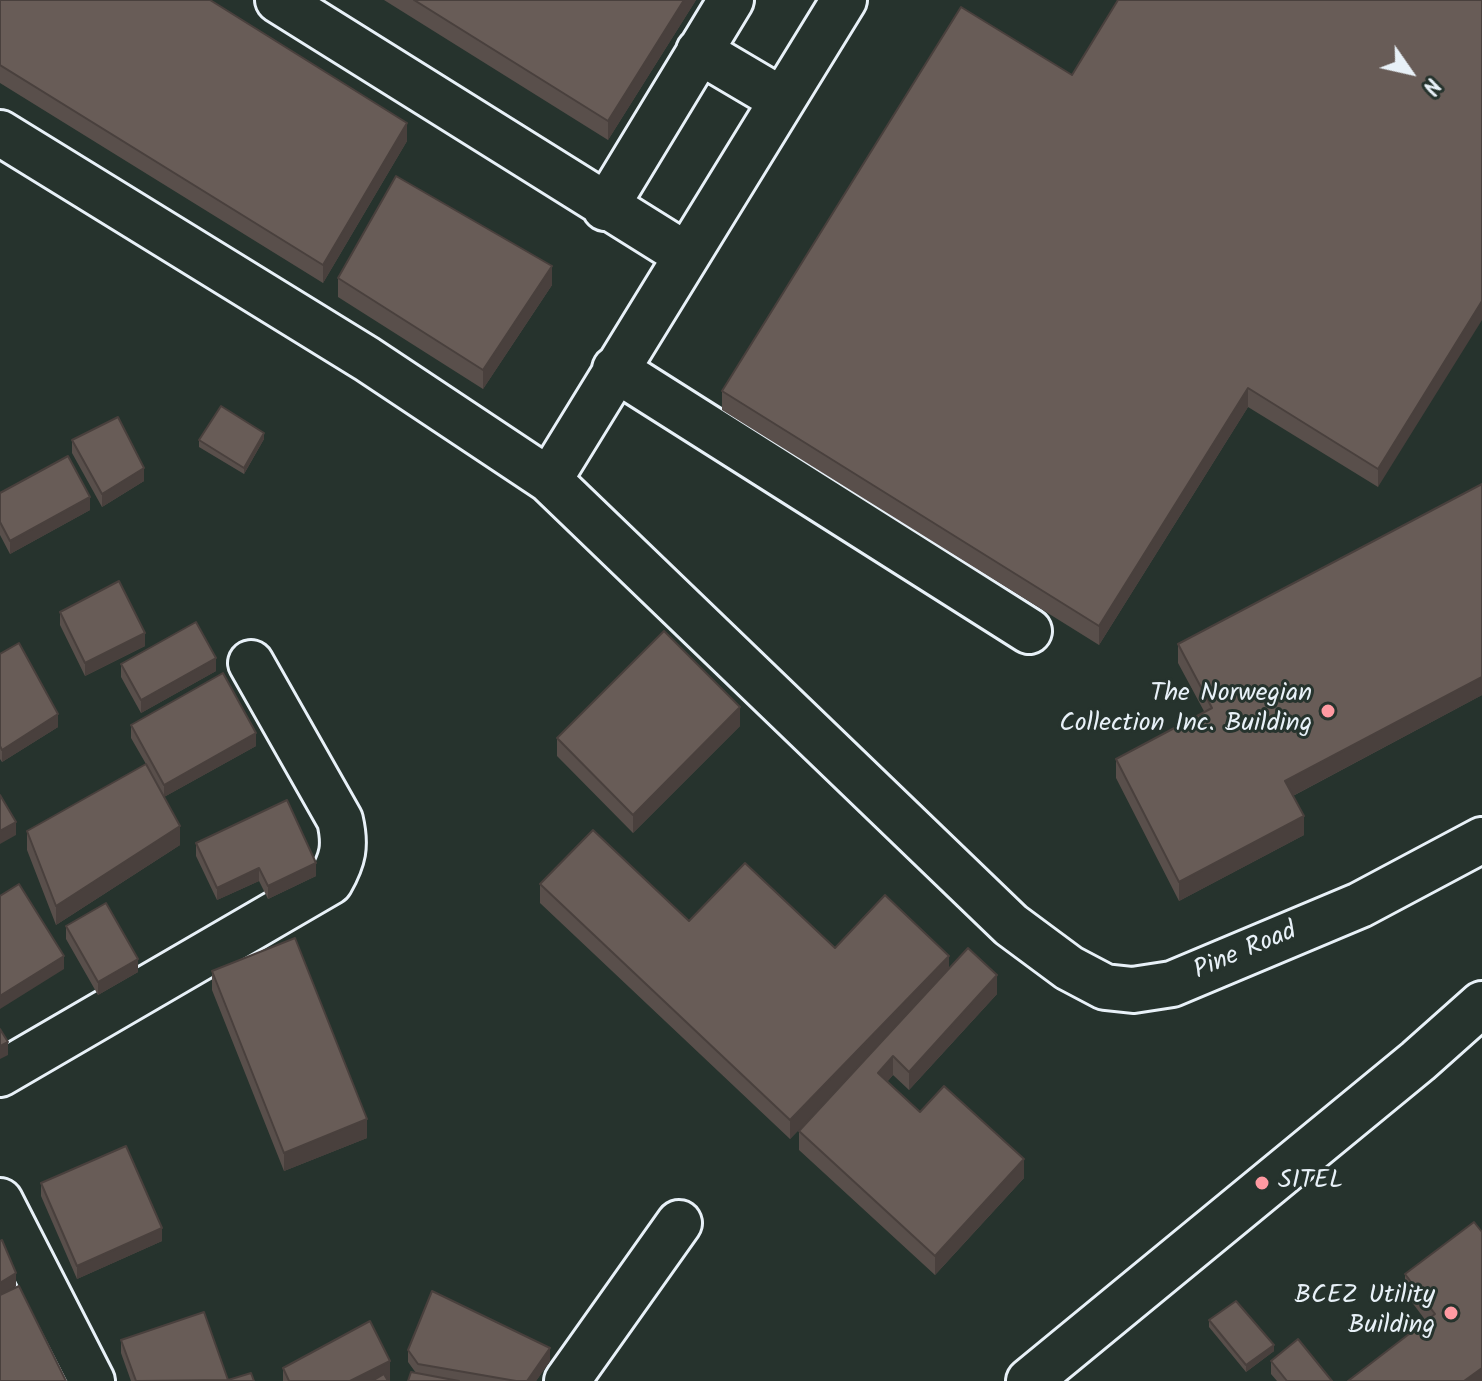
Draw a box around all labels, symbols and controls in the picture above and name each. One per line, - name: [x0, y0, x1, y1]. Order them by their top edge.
- north arrow: [1370, 32, 1450, 112]
- text: N: [1412, 70, 1449, 101]
- place label: The Norwegian Collection Inc. Building: [1059, 680, 1312, 742]
- marker: The Norwegian Collection Inc. Building: [1319, 702, 1337, 720]
- street label: Pine Road: [1190, 917, 1302, 989]
- place label: SITEL: [1278, 1167, 1343, 1199]
- marker: SITEL: [1253, 1174, 1271, 1192]
- place label: BCEZ Utility Building: [1294, 1282, 1435, 1344]
- marker: BCEZ Utility Building: [1442, 1304, 1460, 1322]

